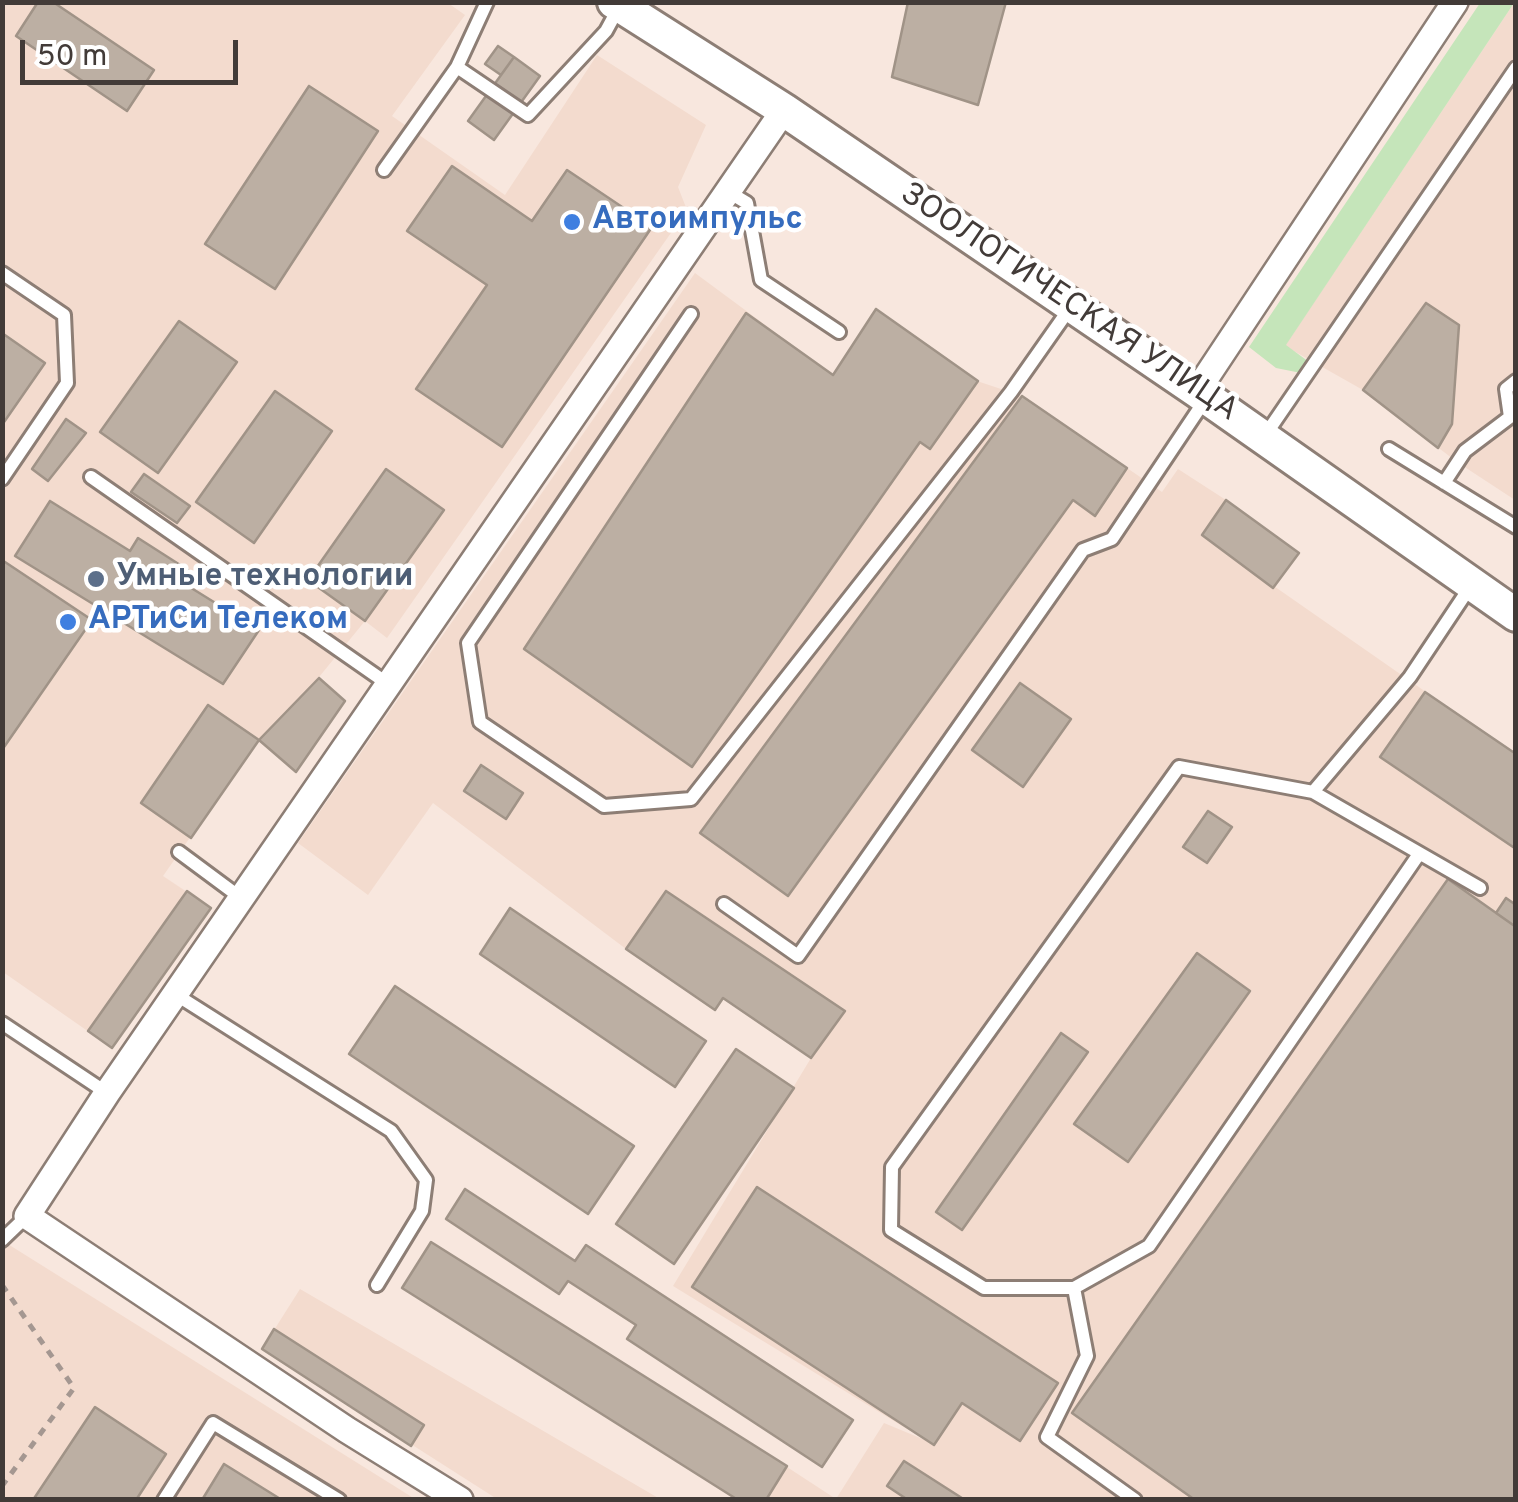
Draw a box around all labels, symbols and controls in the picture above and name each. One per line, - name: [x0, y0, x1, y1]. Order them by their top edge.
- scale bar: [25, 20, 242, 82]
- text: 50 m: [37, 39, 107, 76]
- street label: ЗООЛОГИЧЕСКАЯ УЛИЦА: [892, 176, 1244, 432]
- place label: Автоимпульс: [592, 203, 803, 241]
- marker: Автоимпульс: [561, 211, 583, 233]
- place label: Умные технологии: [116, 560, 413, 598]
- marker: Умные технологии: [85, 568, 107, 590]
- place label: АРТиСи Телеком: [88, 603, 348, 641]
- marker: АРТиСи Телеком: [57, 611, 79, 633]

